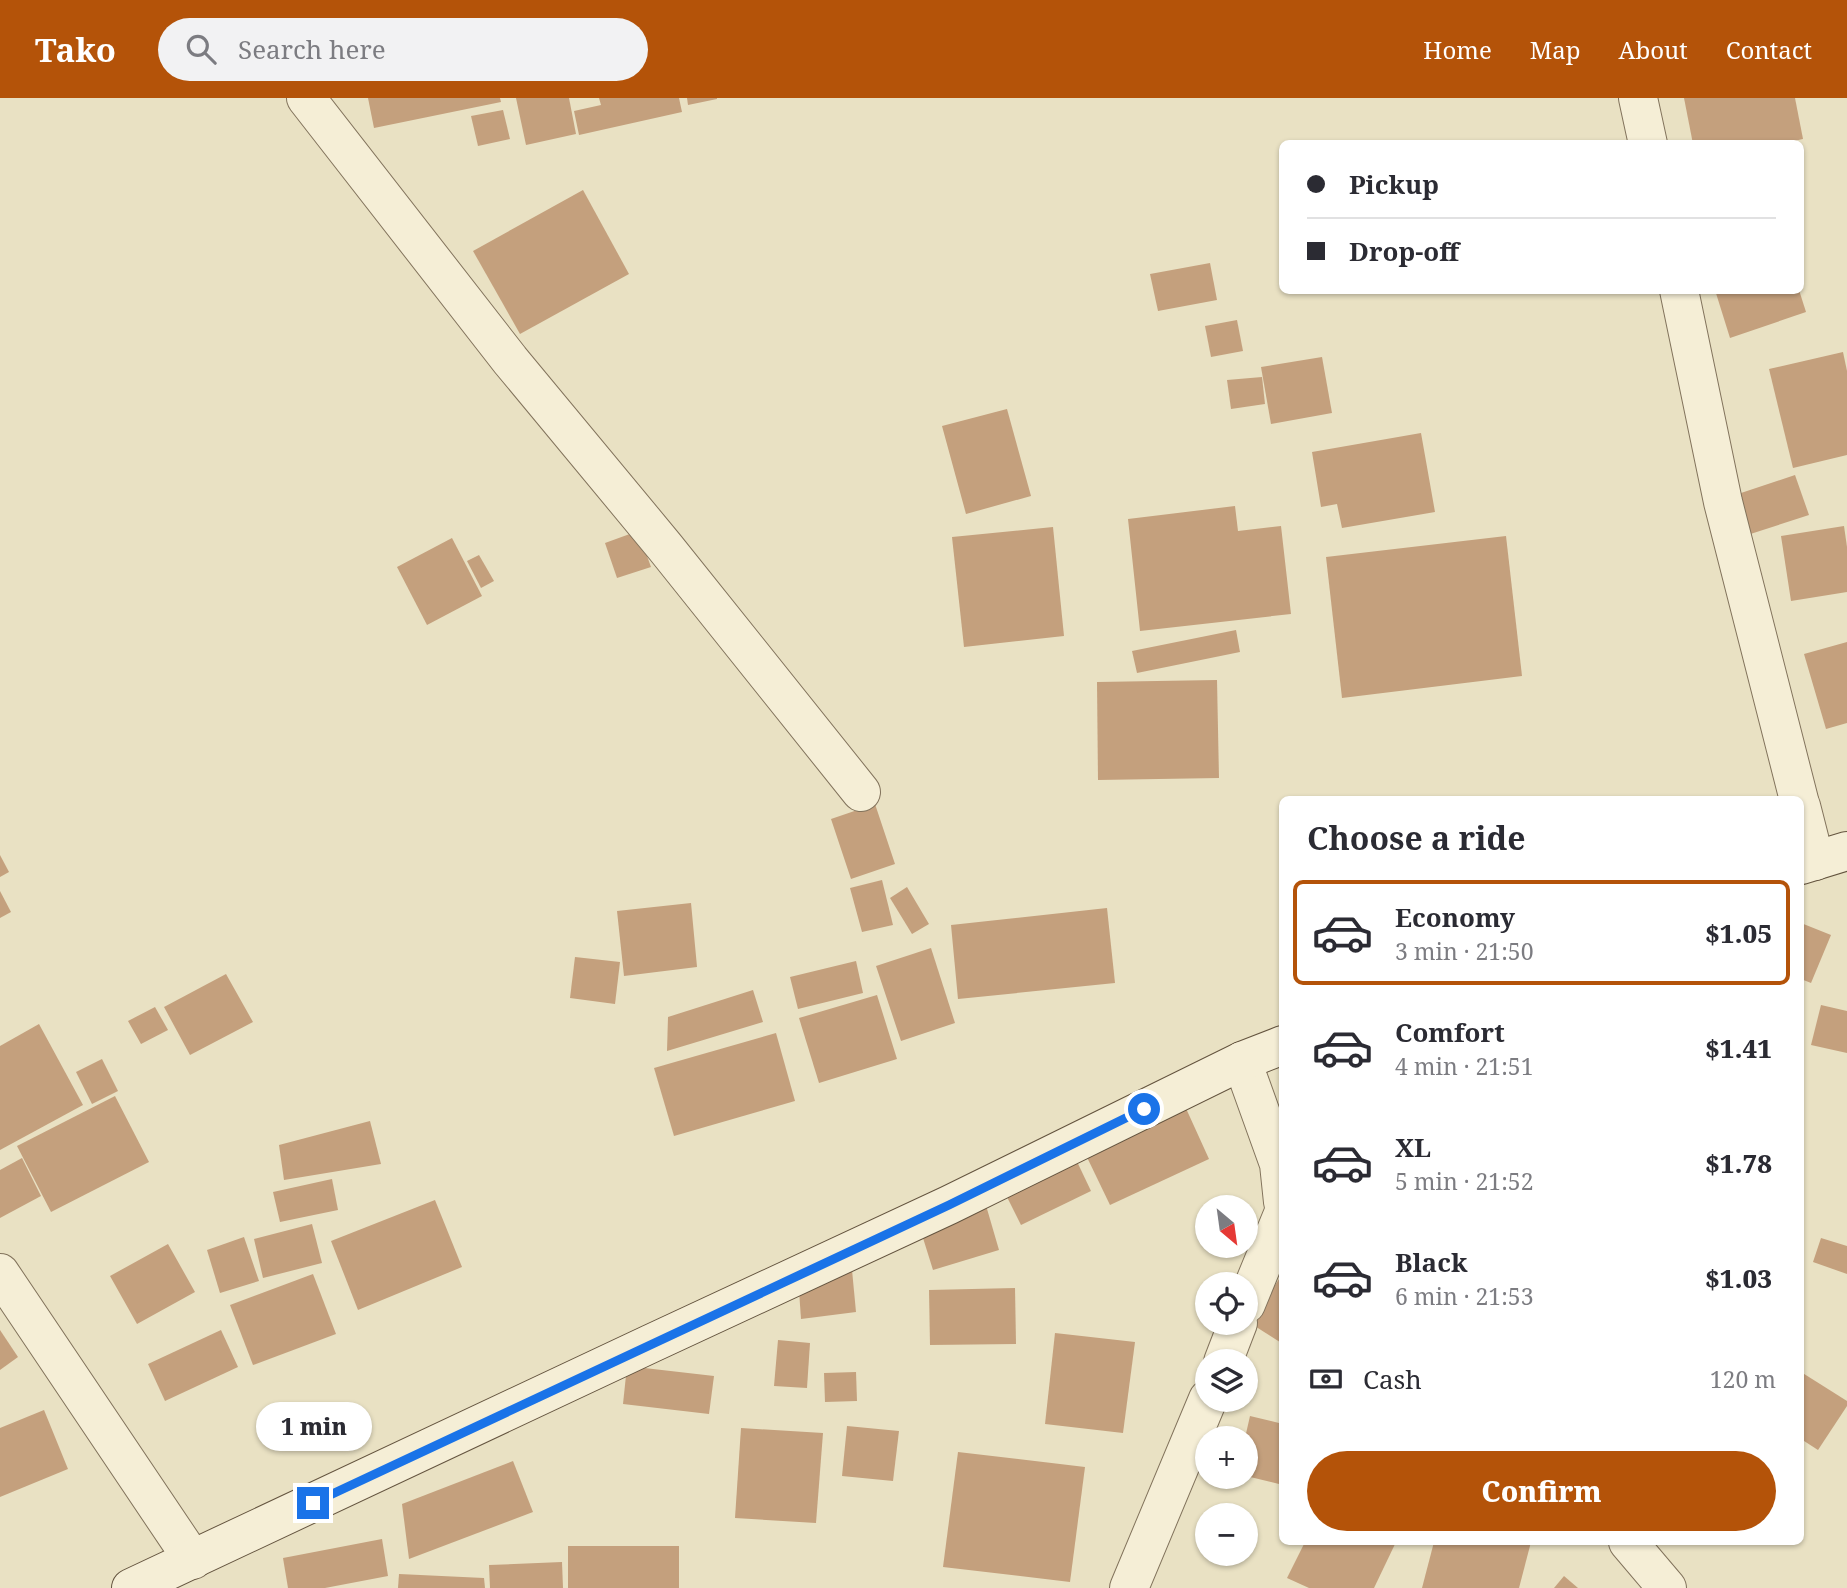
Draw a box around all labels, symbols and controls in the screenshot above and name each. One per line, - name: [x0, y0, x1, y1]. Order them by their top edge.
- search box: [158, 18, 648, 81]
- text: Tako: [35, 27, 116, 72]
- icon: search: [182, 30, 220, 68]
- text: Search here: [238, 31, 386, 67]
- text: Home: [1423, 33, 1492, 66]
- text: Map: [1530, 33, 1581, 66]
- text: About: [1619, 33, 1688, 66]
- text: Contact: [1726, 33, 1812, 66]
- text: Pickup: [1349, 166, 1439, 202]
- text: Drop-off: [1349, 233, 1459, 269]
- text: Choose a ride: [1307, 816, 1526, 859]
- text: Economy: [1395, 899, 1515, 935]
- icon: car: [1311, 901, 1374, 964]
- text: $1.05: [1705, 915, 1772, 951]
- text: 3 min · 21:50: [1395, 935, 1533, 967]
- text: Comfort: [1395, 1014, 1505, 1050]
- icon: car: [1311, 1016, 1374, 1079]
- text: $1.41: [1705, 1030, 1772, 1066]
- text: 4 min · 21:51: [1395, 1050, 1533, 1082]
- route start: [1128, 1093, 1160, 1125]
- text: XL: [1395, 1129, 1431, 1165]
- icon: car: [1311, 1131, 1374, 1194]
- text: $1.78: [1705, 1145, 1772, 1181]
- text: 5 min · 21:52: [1395, 1165, 1533, 1197]
- north arrow: [1195, 1195, 1258, 1258]
- map controls: [1195, 1195, 1258, 1566]
- text: Black: [1395, 1244, 1468, 1280]
- icon: car: [1311, 1246, 1374, 1309]
- text: $1.03: [1705, 1260, 1772, 1296]
- button: locate: [1195, 1272, 1258, 1335]
- text: 6 min · 21:53: [1395, 1280, 1533, 1312]
- button: layers: [1195, 1349, 1258, 1412]
- icon: cash: [1307, 1360, 1345, 1398]
- text: Cash: [1363, 1361, 1422, 1397]
- text: 120 m: [1710, 1363, 1776, 1395]
- callout: 1 min: [255, 1402, 371, 1450]
- text: 1 min: [281, 1410, 347, 1442]
- button: +: [1195, 1426, 1258, 1489]
- button: Confirm: [1307, 1451, 1776, 1531]
- route end: [297, 1487, 329, 1519]
- button: −: [1195, 1503, 1258, 1566]

